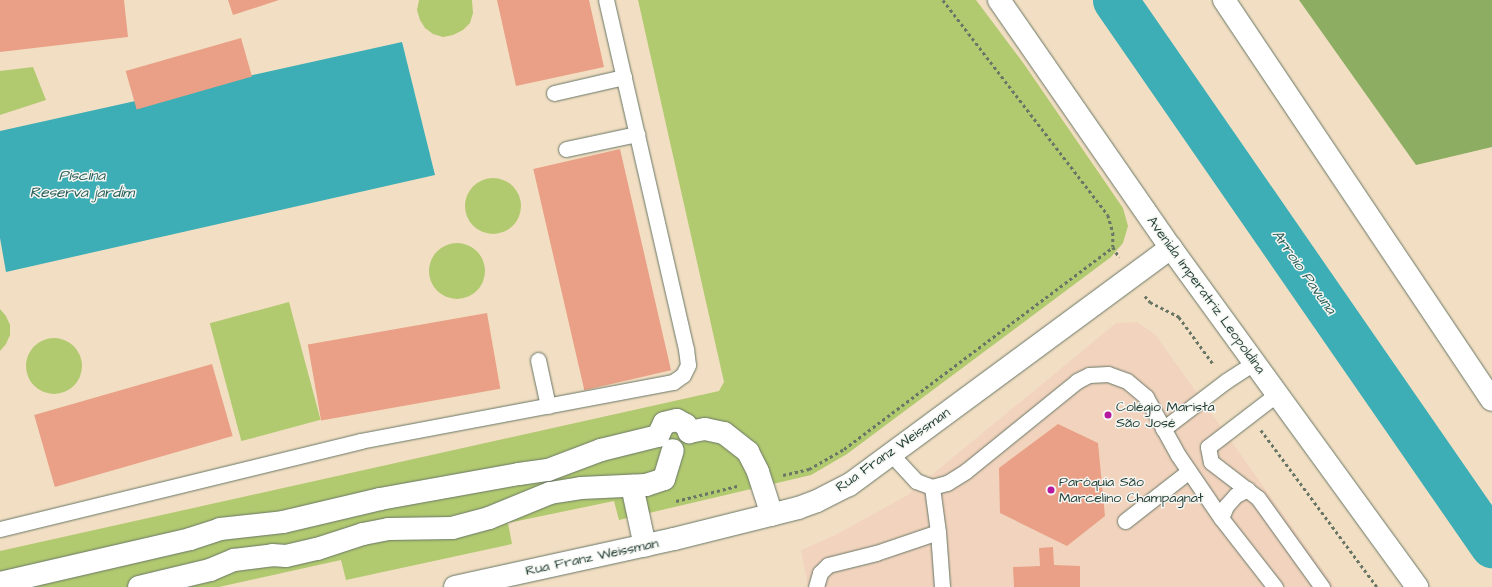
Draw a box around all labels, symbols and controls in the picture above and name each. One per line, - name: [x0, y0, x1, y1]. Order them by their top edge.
- water label: Piscina Reserva jardim: [30, 166, 134, 201]
- street label: Avenida Imperatriz Leopoldina: [1143, 213, 1269, 377]
- water label: Arroio Pavuna: [1268, 226, 1340, 318]
- place label: Colégio Marista São José: [1116, 399, 1215, 432]
- street label: Rua Franz Weissman: [833, 404, 953, 496]
- marker: Colégio Marista São José: [1103, 410, 1113, 420]
- place label: Paróquia São Marcelino Champagnat: [1059, 474, 1203, 506]
- marker: Paróquia São Marcelino Champagnat: [1046, 485, 1056, 495]
- street label: Rua Franz Weissman: [524, 535, 660, 579]

